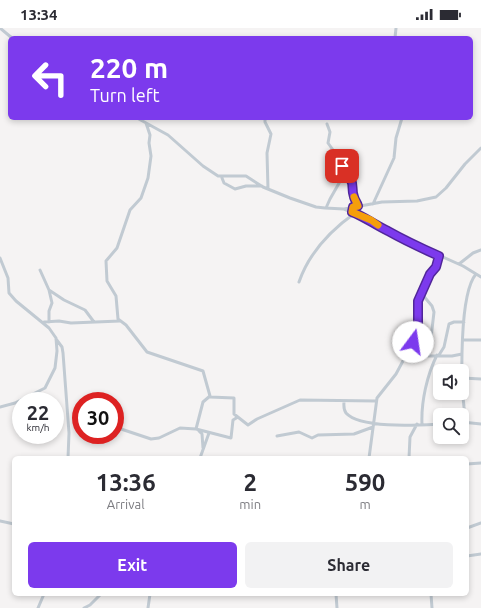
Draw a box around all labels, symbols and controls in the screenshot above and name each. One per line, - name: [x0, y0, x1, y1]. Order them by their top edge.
- text: 13:34: [20, 6, 58, 23]
- icon: left: [24, 52, 76, 104]
- text: 220 m: [90, 52, 168, 83]
- text: Turn left: [90, 85, 160, 105]
- pin: [325, 149, 359, 183]
- icon: arrive: [331, 155, 353, 177]
- position arrow: [392, 321, 434, 363]
- map controls: [433, 364, 469, 444]
- button: sound: [433, 364, 469, 400]
- speed limit sign: 30: [72, 392, 124, 444]
- text: 22: [27, 401, 49, 424]
- button: search: [433, 408, 469, 444]
- text: km/h: [26, 422, 50, 433]
- text: 13:36: [96, 469, 156, 496]
- text: 2: [243, 469, 257, 496]
- text: 590: [345, 469, 385, 496]
- text: Arrival: [107, 497, 145, 511]
- text: min: [239, 497, 261, 511]
- text: m: [359, 497, 371, 511]
- button: Exit: [28, 542, 237, 588]
- button: Share: [245, 542, 453, 588]

